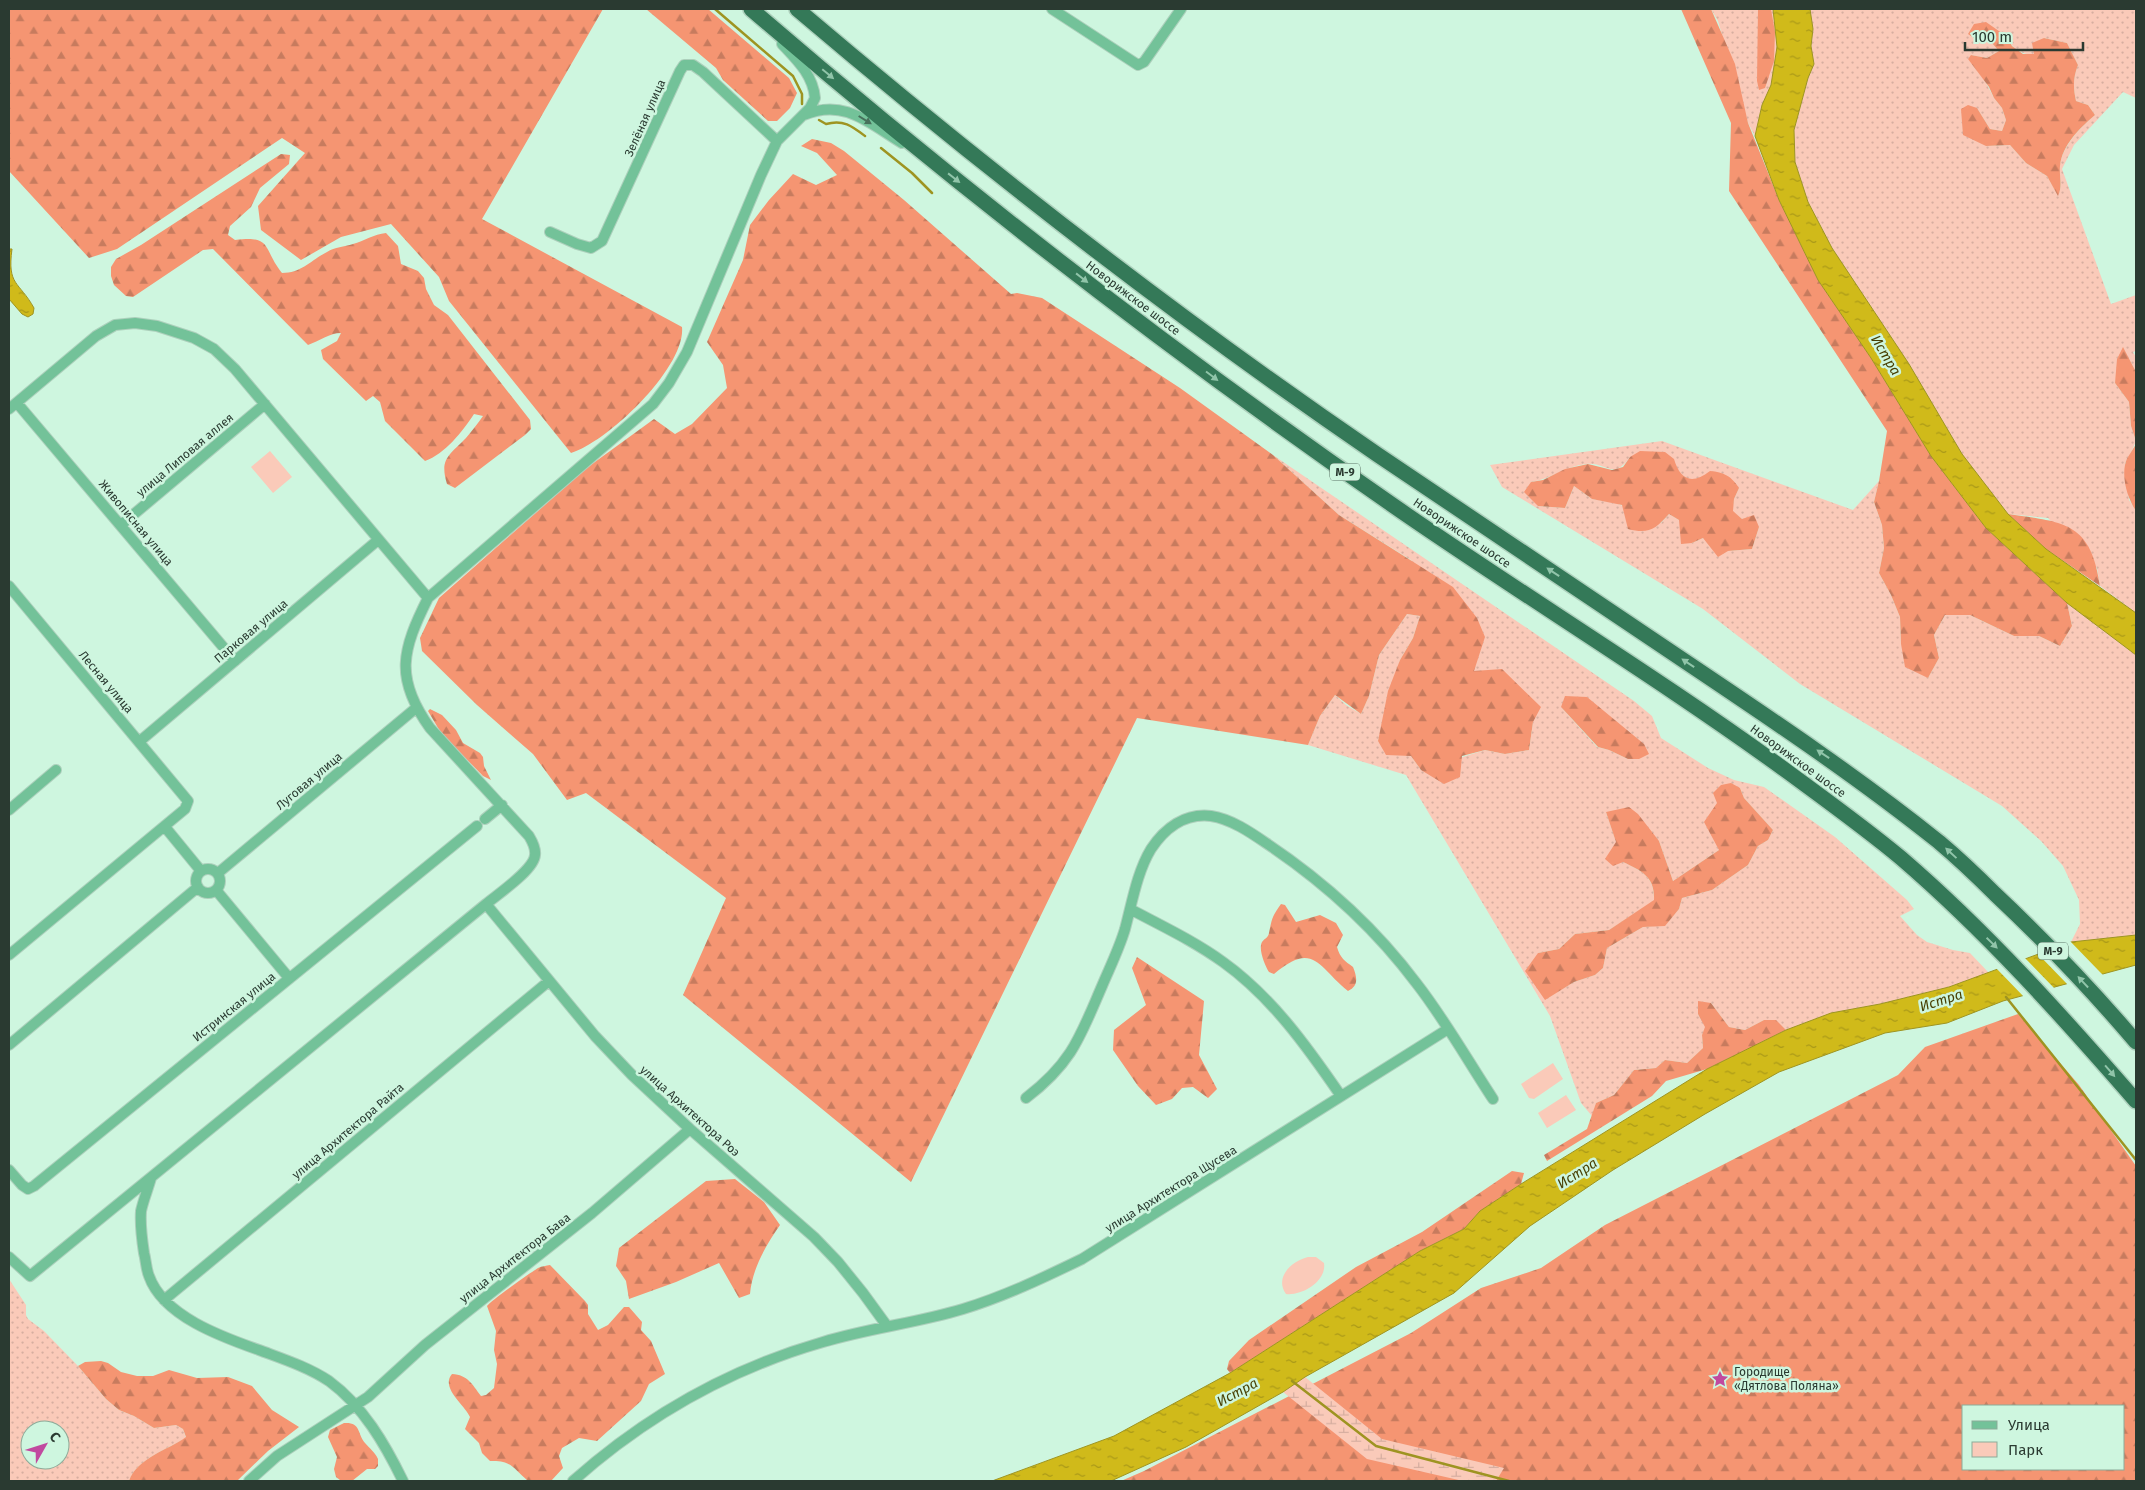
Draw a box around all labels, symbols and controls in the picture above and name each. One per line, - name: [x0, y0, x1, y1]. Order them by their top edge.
- scale bar: [1965, 20, 2082, 52]
- text: 100 m: [1972, 28, 2012, 46]
- one-way arrow: [822, 69, 835, 80]
- street label: Зелёная улица: [622, 77, 668, 159]
- one-way arrow: [859, 116, 872, 125]
- one-way arrow: [947, 173, 961, 183]
- street label: Новорижское шоссе: [1083, 258, 1183, 338]
- one-way arrow: [1075, 273, 1088, 284]
- water label: Истра: [1867, 332, 1904, 379]
- one-way arrow: [1205, 371, 1219, 381]
- street label: улица Липовая аллея: [134, 410, 236, 500]
- road number: М-9: [1330, 464, 1360, 481]
- street label: Живописная улица: [96, 477, 176, 569]
- street label: Новорижское шоссе: [1411, 495, 1513, 571]
- one-way arrow: [1547, 567, 1560, 577]
- street label: Парковая улица: [212, 596, 290, 666]
- street label: Лесная улица: [76, 648, 136, 716]
- one-way arrow: [1681, 658, 1695, 668]
- street label: Новорижское шоссе: [1748, 722, 1848, 800]
- street label: Луговая улица: [273, 749, 345, 813]
- one-way arrow: [1816, 749, 1830, 759]
- one-way arrow: [1946, 847, 1958, 859]
- one-way arrow: [1986, 937, 1998, 949]
- road number: М-9: [2038, 942, 2068, 959]
- street label: Истринская улица: [190, 969, 278, 1045]
- one-way arrow: [2077, 976, 2089, 988]
- water label: Истра: [1918, 986, 1965, 1015]
- street label: улица Архитектора Роэ: [637, 1063, 743, 1160]
- one-way arrow: [2105, 1064, 2116, 1077]
- street label: улица Архитектора Райта: [289, 1080, 407, 1182]
- street label: улица Архитектора Щусева: [1103, 1143, 1239, 1235]
- water label: Истра: [1554, 1155, 1600, 1192]
- street label: улица Архитектора Бава: [457, 1210, 573, 1306]
- place label: Городище «Дятлова Поляна»: [1734, 1365, 1839, 1393]
- place icon: Городище «Дятлова Поляна»: [1710, 1369, 1730, 1389]
- water label: Истра: [1214, 1375, 1261, 1410]
- legend: [1962, 1405, 2125, 1470]
- text: Улица: [2008, 1416, 2050, 1434]
- north arrow: [20, 1420, 70, 1470]
- text: С: [46, 1429, 64, 1446]
- text: Парк: [2008, 1441, 2043, 1459]

